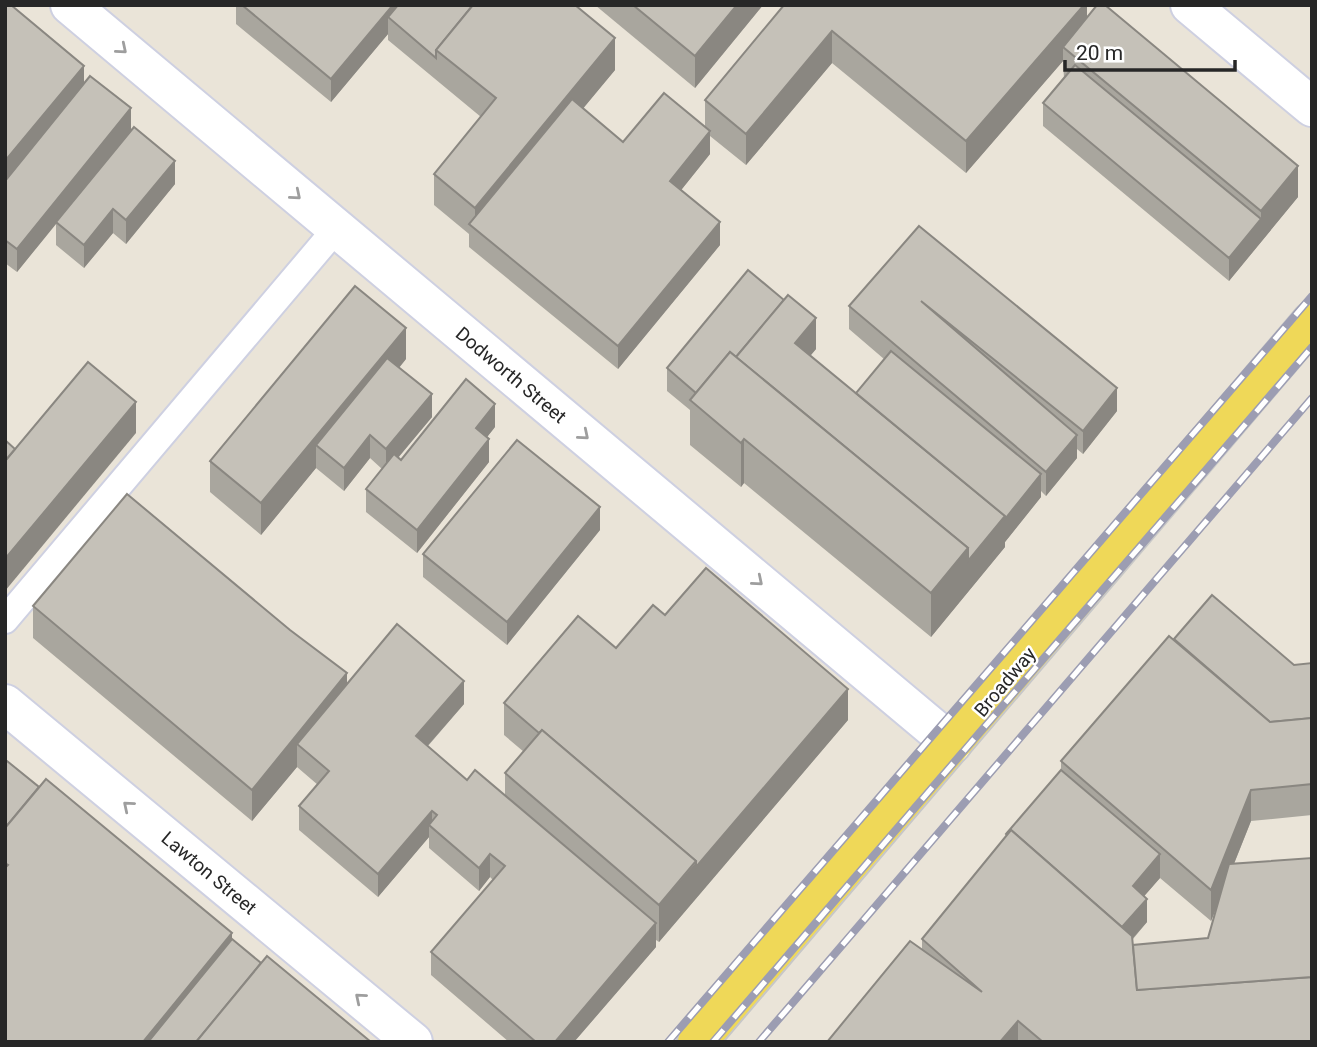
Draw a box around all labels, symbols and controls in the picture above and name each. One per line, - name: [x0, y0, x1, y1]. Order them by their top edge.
- scale bar: [1065, 28, 1235, 72]
- one-way arrow: [114, 41, 127, 53]
- text: 20 m: [1076, 41, 1123, 65]
- one-way arrow: [288, 187, 301, 199]
- street label: Dodworth Street: [451, 322, 571, 428]
- one-way arrow: [576, 427, 589, 439]
- one-way arrow: [751, 573, 763, 586]
- street label: Broadway: [969, 643, 1041, 721]
- one-way arrow: [124, 802, 137, 814]
- street label: Lawton Street: [157, 827, 261, 919]
- one-way arrow: [355, 994, 368, 1006]

